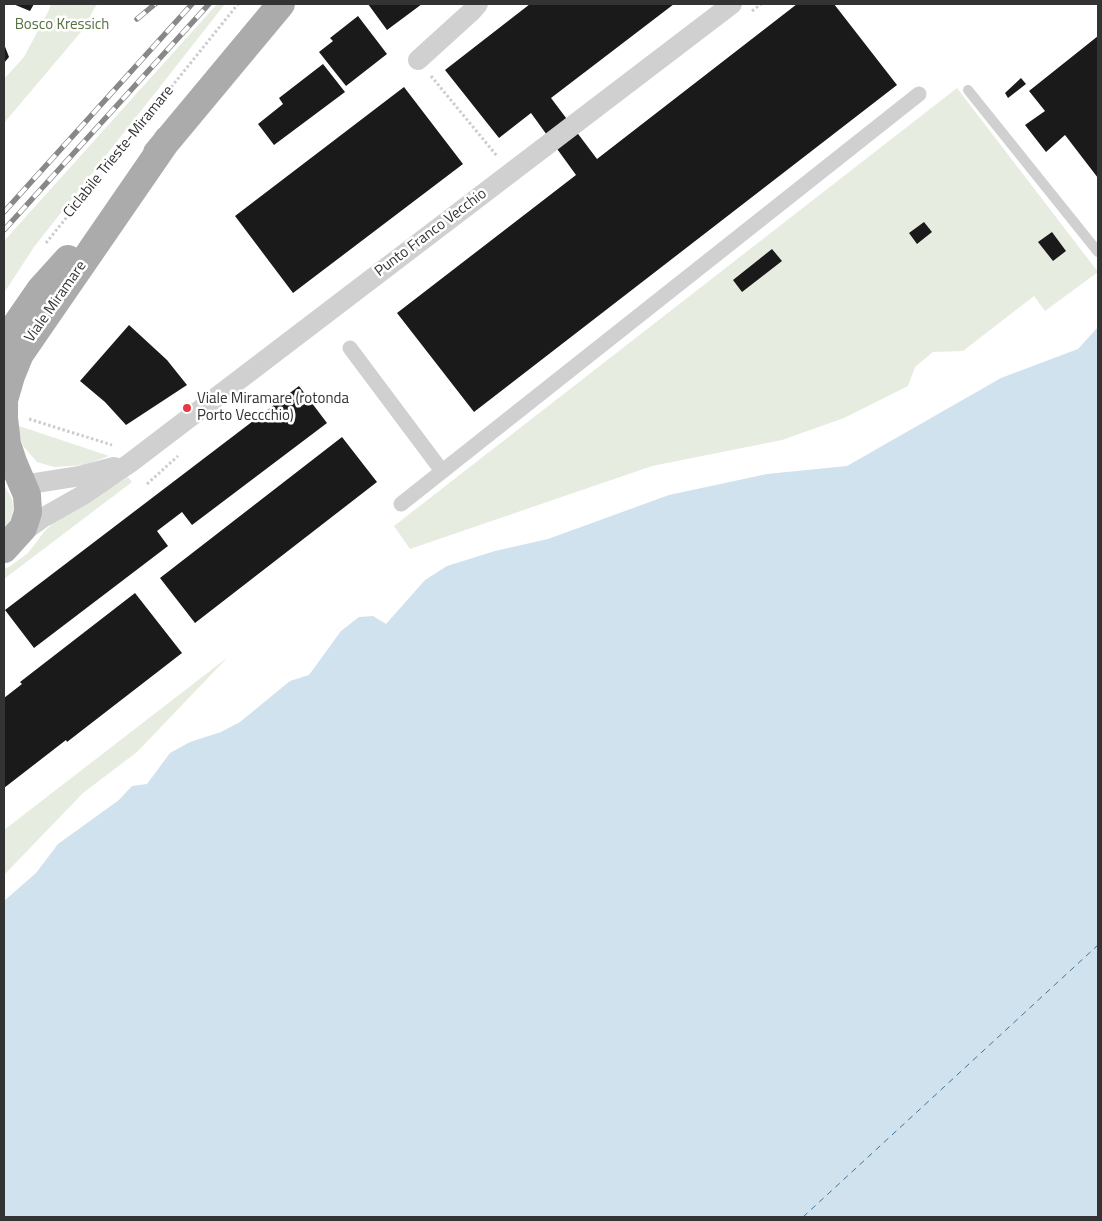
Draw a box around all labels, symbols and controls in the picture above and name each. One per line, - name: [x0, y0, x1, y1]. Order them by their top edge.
- park label: Bosco Kressich: [15, 16, 109, 34]
- street label: Ciclabile Trieste-Miramare: [60, 82, 178, 222]
- street label: Punto Franco Vecchio: [372, 185, 490, 281]
- street label: Viale Miramare: [21, 258, 91, 346]
- place label: Viale Miramare (rotonda Porto Veccchio): [197, 390, 349, 425]
- marker: Viale Miramare (rotonda Porto Veccchio): [181, 402, 193, 414]

